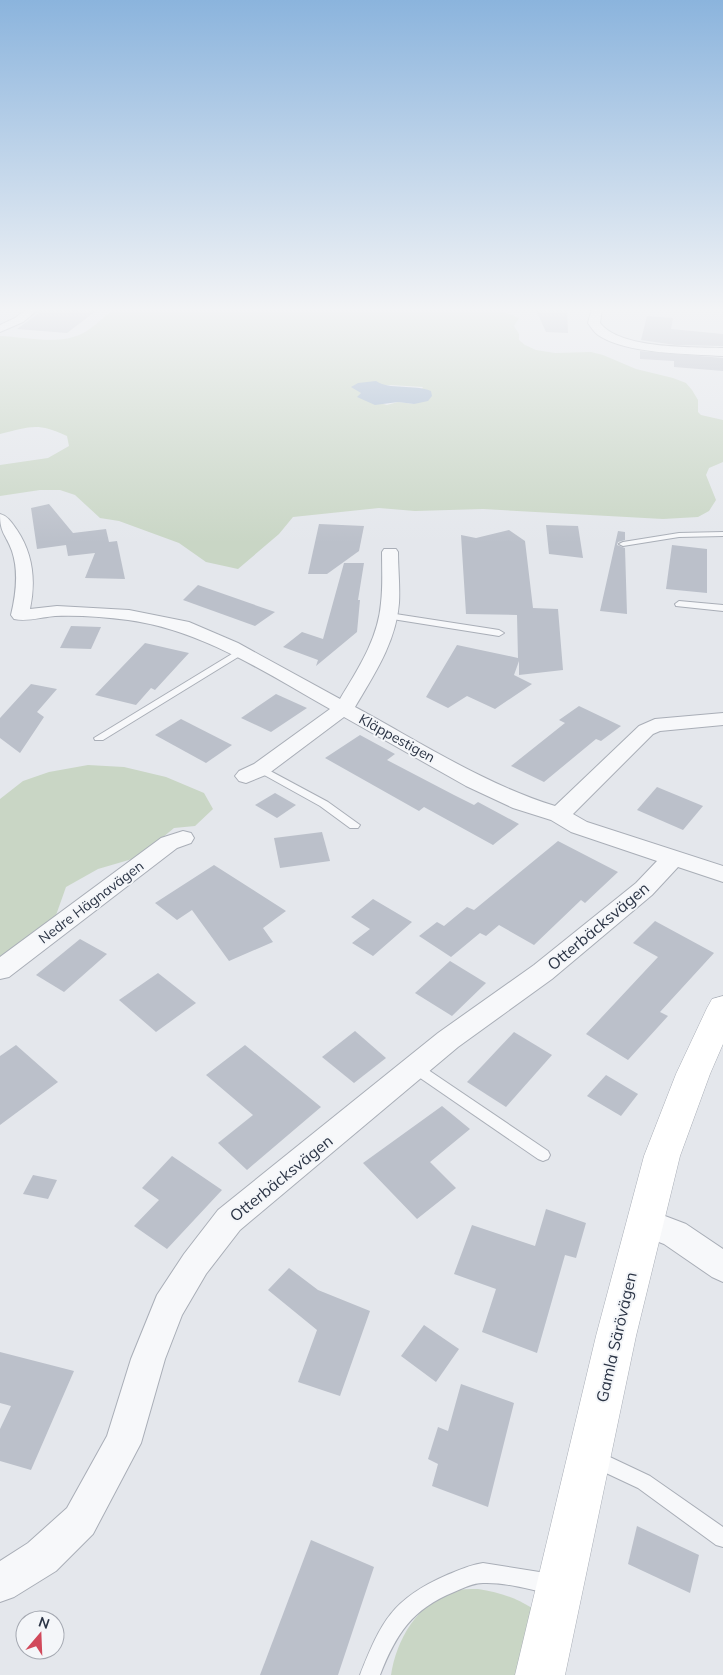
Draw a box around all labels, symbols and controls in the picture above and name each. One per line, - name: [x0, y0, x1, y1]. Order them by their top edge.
- street label: Kläppestigen: [356, 710, 438, 766]
- street label: Nedre Hägnavägen: [35, 857, 147, 947]
- street label: Otterbäcksvägen: [543, 878, 653, 974]
- street label: Otterbäcksvägen: [226, 1130, 336, 1226]
- street label: Gamla Särövägen: [591, 1270, 641, 1404]
- north arrow: [15, 1610, 65, 1660]
- text: N: [36, 1612, 52, 1633]

